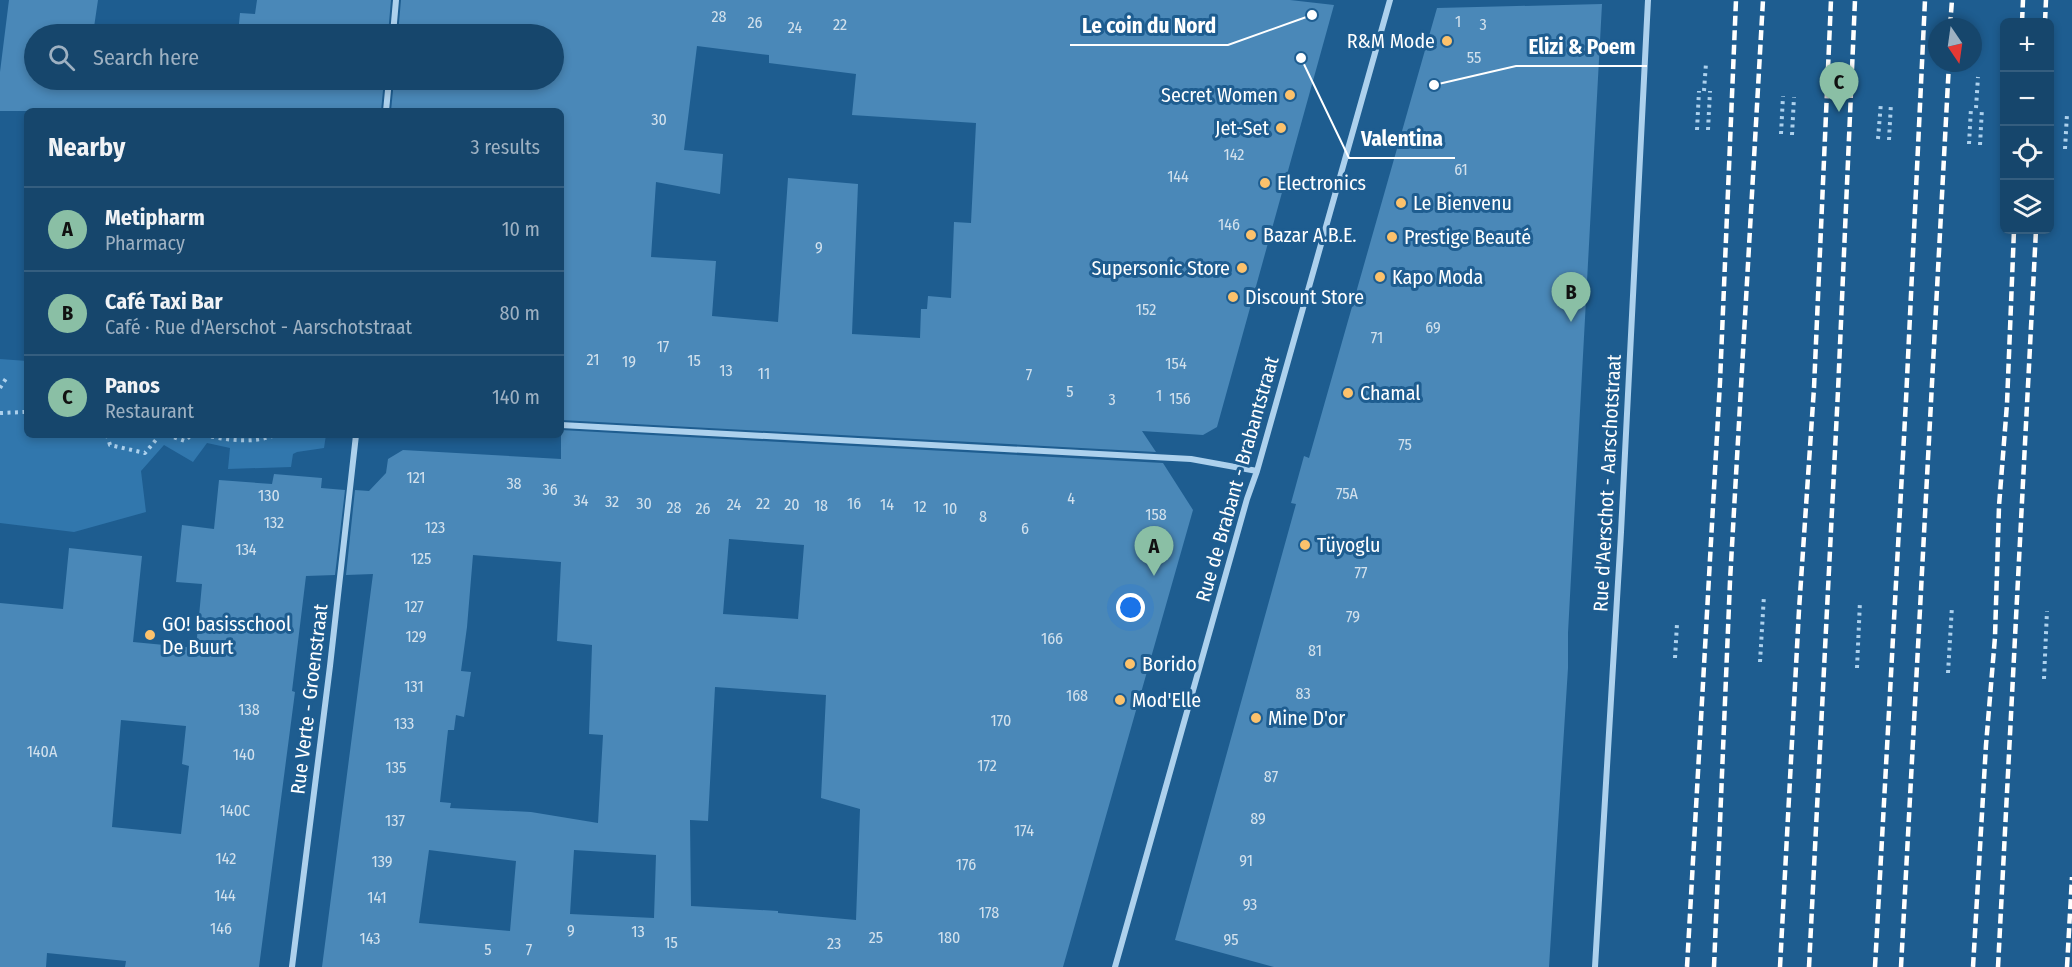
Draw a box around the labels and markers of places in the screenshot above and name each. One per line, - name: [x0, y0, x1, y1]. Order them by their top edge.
- callout: Le coin du Nord: [1070, 6, 1228, 45]
- callout: Elizi & Poem: [1516, 27, 1647, 66]
- place label: R&M Mode: [1347, 29, 1435, 53]
- marker: R&M Mode: [1440, 34, 1454, 48]
- pin: C: [1820, 63, 1858, 112]
- place label: Secret Women: [1161, 83, 1278, 107]
- marker: Secret Women: [1283, 88, 1297, 102]
- place label: Jet-Set: [1215, 116, 1269, 140]
- callout: Valentina: [1349, 119, 1455, 158]
- marker: Jet-Set: [1274, 121, 1288, 135]
- place label: Electronics: [1277, 171, 1366, 195]
- marker: Electronics: [1258, 176, 1272, 190]
- place label: Le Bienvenu: [1413, 191, 1512, 215]
- marker: Le Bienvenu: [1394, 196, 1408, 210]
- place label: Bazar A.B.E.: [1263, 223, 1357, 247]
- place label: Prestige Beauté: [1404, 225, 1531, 249]
- marker: Bazar A.B.E.: [1244, 228, 1258, 242]
- marker: Prestige Beauté: [1385, 230, 1399, 244]
- place label: Supersonic Store: [1092, 256, 1230, 280]
- marker: Supersonic Store: [1235, 261, 1249, 275]
- place label: Kapo Moda: [1392, 265, 1483, 289]
- marker: Kapo Moda: [1373, 270, 1387, 284]
- pin: B: [1552, 272, 1590, 322]
- place label: Discount Store: [1245, 285, 1364, 309]
- marker: Discount Store: [1226, 290, 1240, 304]
- place label: Chamal: [1360, 381, 1421, 405]
- marker: Chamal: [1341, 386, 1355, 400]
- pin: A: [1134, 526, 1174, 576]
- place label: Tüyoglu: [1317, 533, 1380, 557]
- marker: Tüyoglu: [1298, 538, 1312, 552]
- place label: GO! basisschool De Buurt: [162, 612, 291, 659]
- marker: GO! basisschool De Buurt: [143, 628, 157, 642]
- place label: Borido: [1142, 652, 1197, 676]
- marker: Borido: [1123, 657, 1137, 671]
- place label: Mod'Elle: [1132, 688, 1201, 712]
- marker: Mod'Elle: [1113, 693, 1127, 707]
- place label: Mine D'or: [1268, 706, 1345, 730]
- marker: Mine D'or: [1249, 711, 1263, 725]

